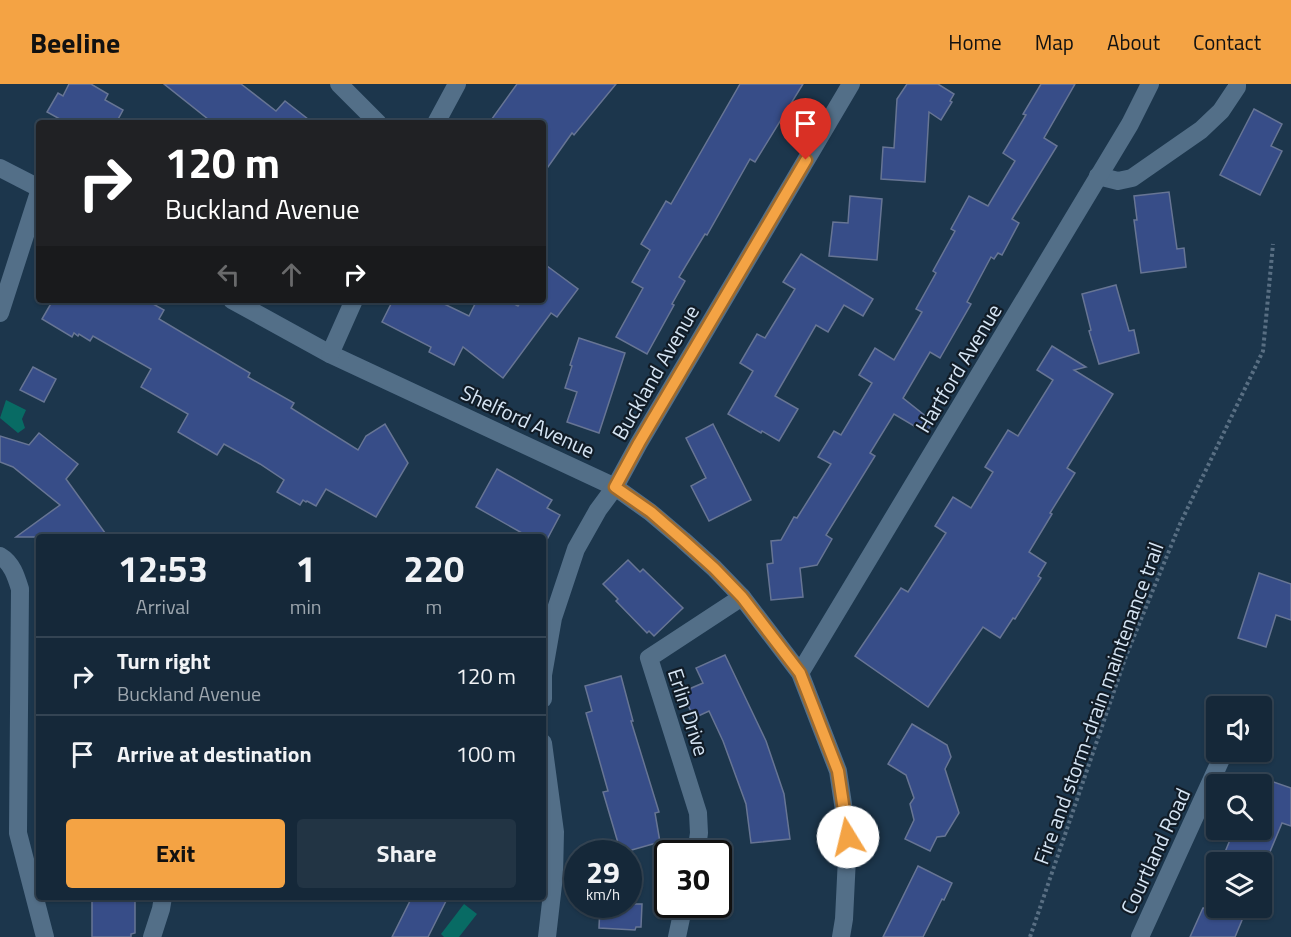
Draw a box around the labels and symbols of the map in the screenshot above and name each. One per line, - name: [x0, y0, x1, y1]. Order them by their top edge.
- pin: [780, 98, 831, 160]
- street label: Hartford Avenue: [907, 297, 1009, 439]
- street label: Buckland Avenue: [603, 298, 707, 446]
- street label: Shelford Avenue: [456, 376, 600, 466]
- street label: Fire and storm-drain maintenance trail: [1025, 537, 1171, 869]
- street label: Erlin Drive: [660, 664, 718, 760]
- street label: Courtland Road: [1112, 783, 1198, 919]
- position arrow: [816, 805, 880, 869]
- speed limit sign: 30: [654, 840, 732, 918]

